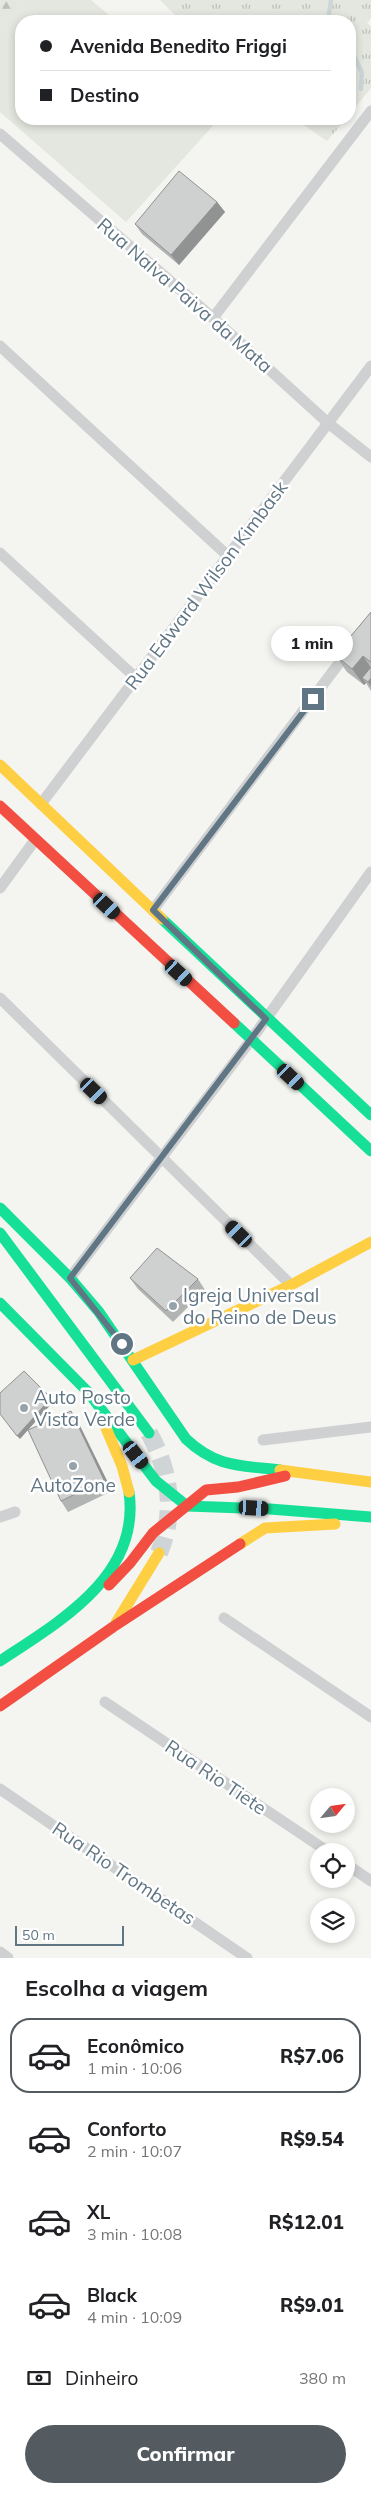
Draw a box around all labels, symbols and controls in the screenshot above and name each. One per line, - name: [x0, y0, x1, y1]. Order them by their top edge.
- text: Avenida Benedito Friggi: [70, 34, 287, 58]
- text: Destino: [70, 83, 139, 107]
- street label: Rua Nalva Paiva da Mata: [92, 212, 278, 378]
- street label: Rua Edward Wilson Kimbask: [119, 476, 293, 694]
- callout: 1 min: [272, 626, 354, 662]
- text: 1 min: [291, 633, 333, 653]
- route end: [302, 688, 324, 710]
- car: [90, 890, 123, 922]
- car: [162, 957, 195, 989]
- car: [274, 1061, 307, 1093]
- car: [77, 1075, 110, 1107]
- car: [223, 1218, 254, 1250]
- place label: Igreja Universal do Reino de Deus: [183, 1283, 337, 1329]
- marker: Igreja Universal do Reino de Deus: [167, 1300, 179, 1312]
- route start: [111, 1333, 133, 1355]
- place label: Auto Posto Vista Verde: [34, 1385, 135, 1431]
- marker: Auto Posto Vista Verde: [18, 1402, 30, 1414]
- car: [120, 1439, 151, 1471]
- marker: AutoZone: [67, 1460, 79, 1472]
- place label: AutoZone: [30, 1473, 116, 1497]
- car: [238, 1500, 269, 1516]
- street label: Rua Rio Tiete: [161, 1734, 271, 1820]
- north arrow: [310, 1788, 355, 1832]
- map controls: [310, 1788, 355, 1943]
- street label: Rua Rio Trombetas: [48, 1816, 200, 1930]
- button: locate: [310, 1843, 355, 1888]
- button: layers: [310, 1898, 355, 1943]
- scale bar: [15, 1923, 124, 1946]
- text: 50 m: [22, 1926, 55, 1944]
- text: Escolha a viagem: [25, 1974, 208, 2002]
- icon: car: [27, 2033, 72, 2078]
- text: Econômico: [87, 2034, 184, 2058]
- text: R$7.06: [280, 2044, 344, 2068]
- text: 1 min · 10:06: [87, 2058, 182, 2078]
- icon: car: [27, 2116, 72, 2161]
- text: Conforto: [87, 2117, 166, 2141]
- text: R$9.54: [280, 2127, 344, 2151]
- text: 2 min · 10:07: [87, 2141, 182, 2161]
- icon: car: [27, 2199, 72, 2244]
- text: XL: [87, 2200, 110, 2224]
- text: R$12.01: [269, 2210, 344, 2234]
- text: 3 min · 10:08: [87, 2224, 182, 2244]
- icon: car: [27, 2282, 72, 2327]
- text: Black: [87, 2283, 137, 2307]
- text: R$9.01: [280, 2293, 344, 2317]
- text: 4 min · 10:09: [87, 2307, 182, 2327]
- icon: cash: [25, 2364, 53, 2392]
- text: Dinheiro: [65, 2366, 138, 2390]
- text: 380 m: [299, 2368, 346, 2388]
- button: Confirmar: [25, 2425, 346, 2483]

